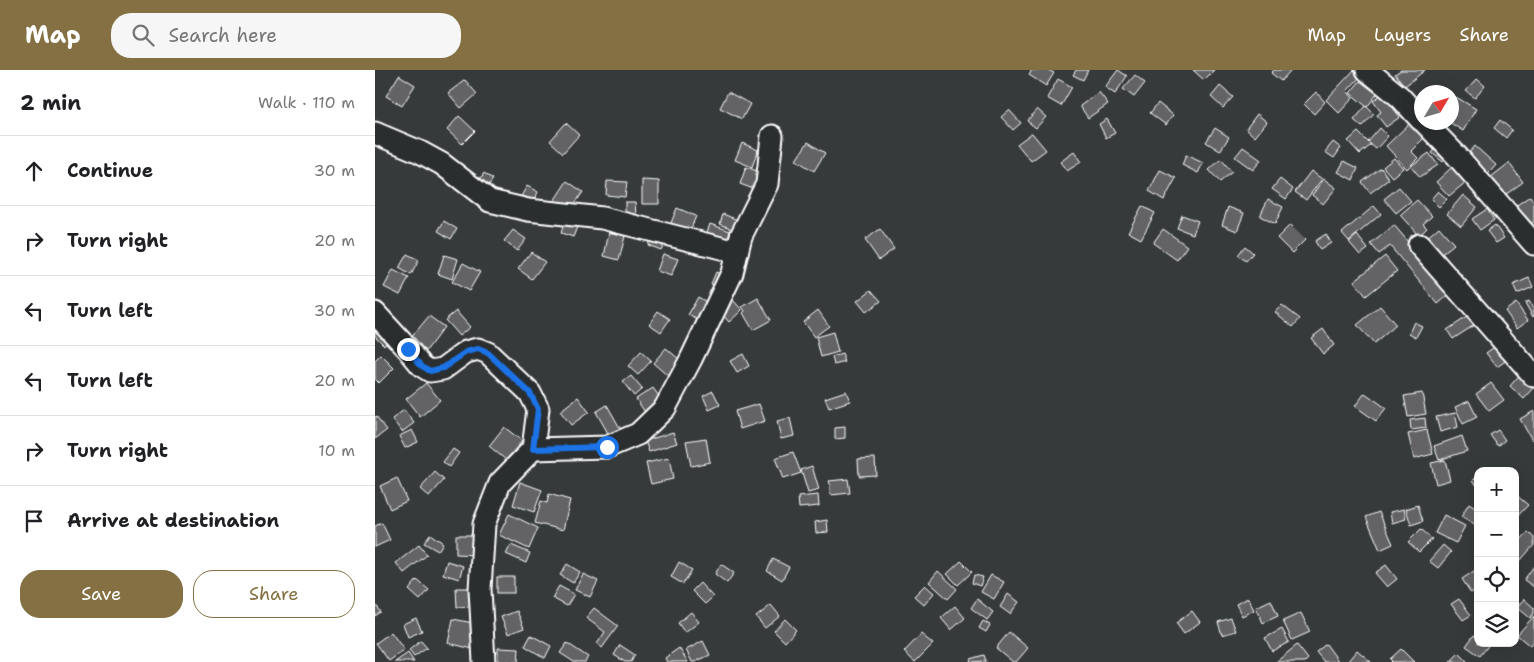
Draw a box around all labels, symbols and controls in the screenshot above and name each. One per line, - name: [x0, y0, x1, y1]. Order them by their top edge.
- search box: [111, 13, 461, 58]
- text: Map: [25, 19, 81, 51]
- icon: search: [129, 21, 157, 49]
- text: Search here: [169, 23, 277, 48]
- text: Map: [1308, 23, 1346, 47]
- text: Layers: [1374, 23, 1431, 47]
- text: Share: [1459, 23, 1509, 47]
- north arrow: [1414, 85, 1459, 130]
- text: 2 min: [20, 89, 81, 117]
- text: Walk · 110 m: [258, 92, 355, 113]
- icon: ahead: [20, 157, 48, 185]
- text: Continue: [67, 158, 153, 183]
- text: 30 m: [314, 160, 355, 181]
- icon: right: [20, 227, 48, 255]
- text: Turn right: [67, 228, 168, 253]
- text: 20 m: [314, 230, 355, 251]
- icon: left: [20, 297, 48, 325]
- text: Turn left: [67, 298, 153, 323]
- text: 30 m: [314, 300, 355, 321]
- route end: [397, 338, 420, 361]
- icon: left: [20, 367, 48, 395]
- text: Turn left: [67, 368, 153, 393]
- text: 20 m: [314, 370, 355, 391]
- route start: [596, 436, 619, 459]
- icon: right: [20, 437, 48, 465]
- text: Turn right: [67, 438, 168, 463]
- text: 10 m: [318, 440, 355, 461]
- map controls: [1474, 467, 1519, 647]
- button: +: [1474, 467, 1519, 512]
- icon: arrive: [20, 507, 48, 535]
- text: Arrive at destination: [67, 508, 279, 533]
- button: −: [1474, 512, 1519, 557]
- button: locate: [1474, 557, 1519, 602]
- button: Save: [20, 570, 183, 618]
- button: Share: [193, 570, 355, 618]
- button: layers: [1474, 602, 1519, 647]

